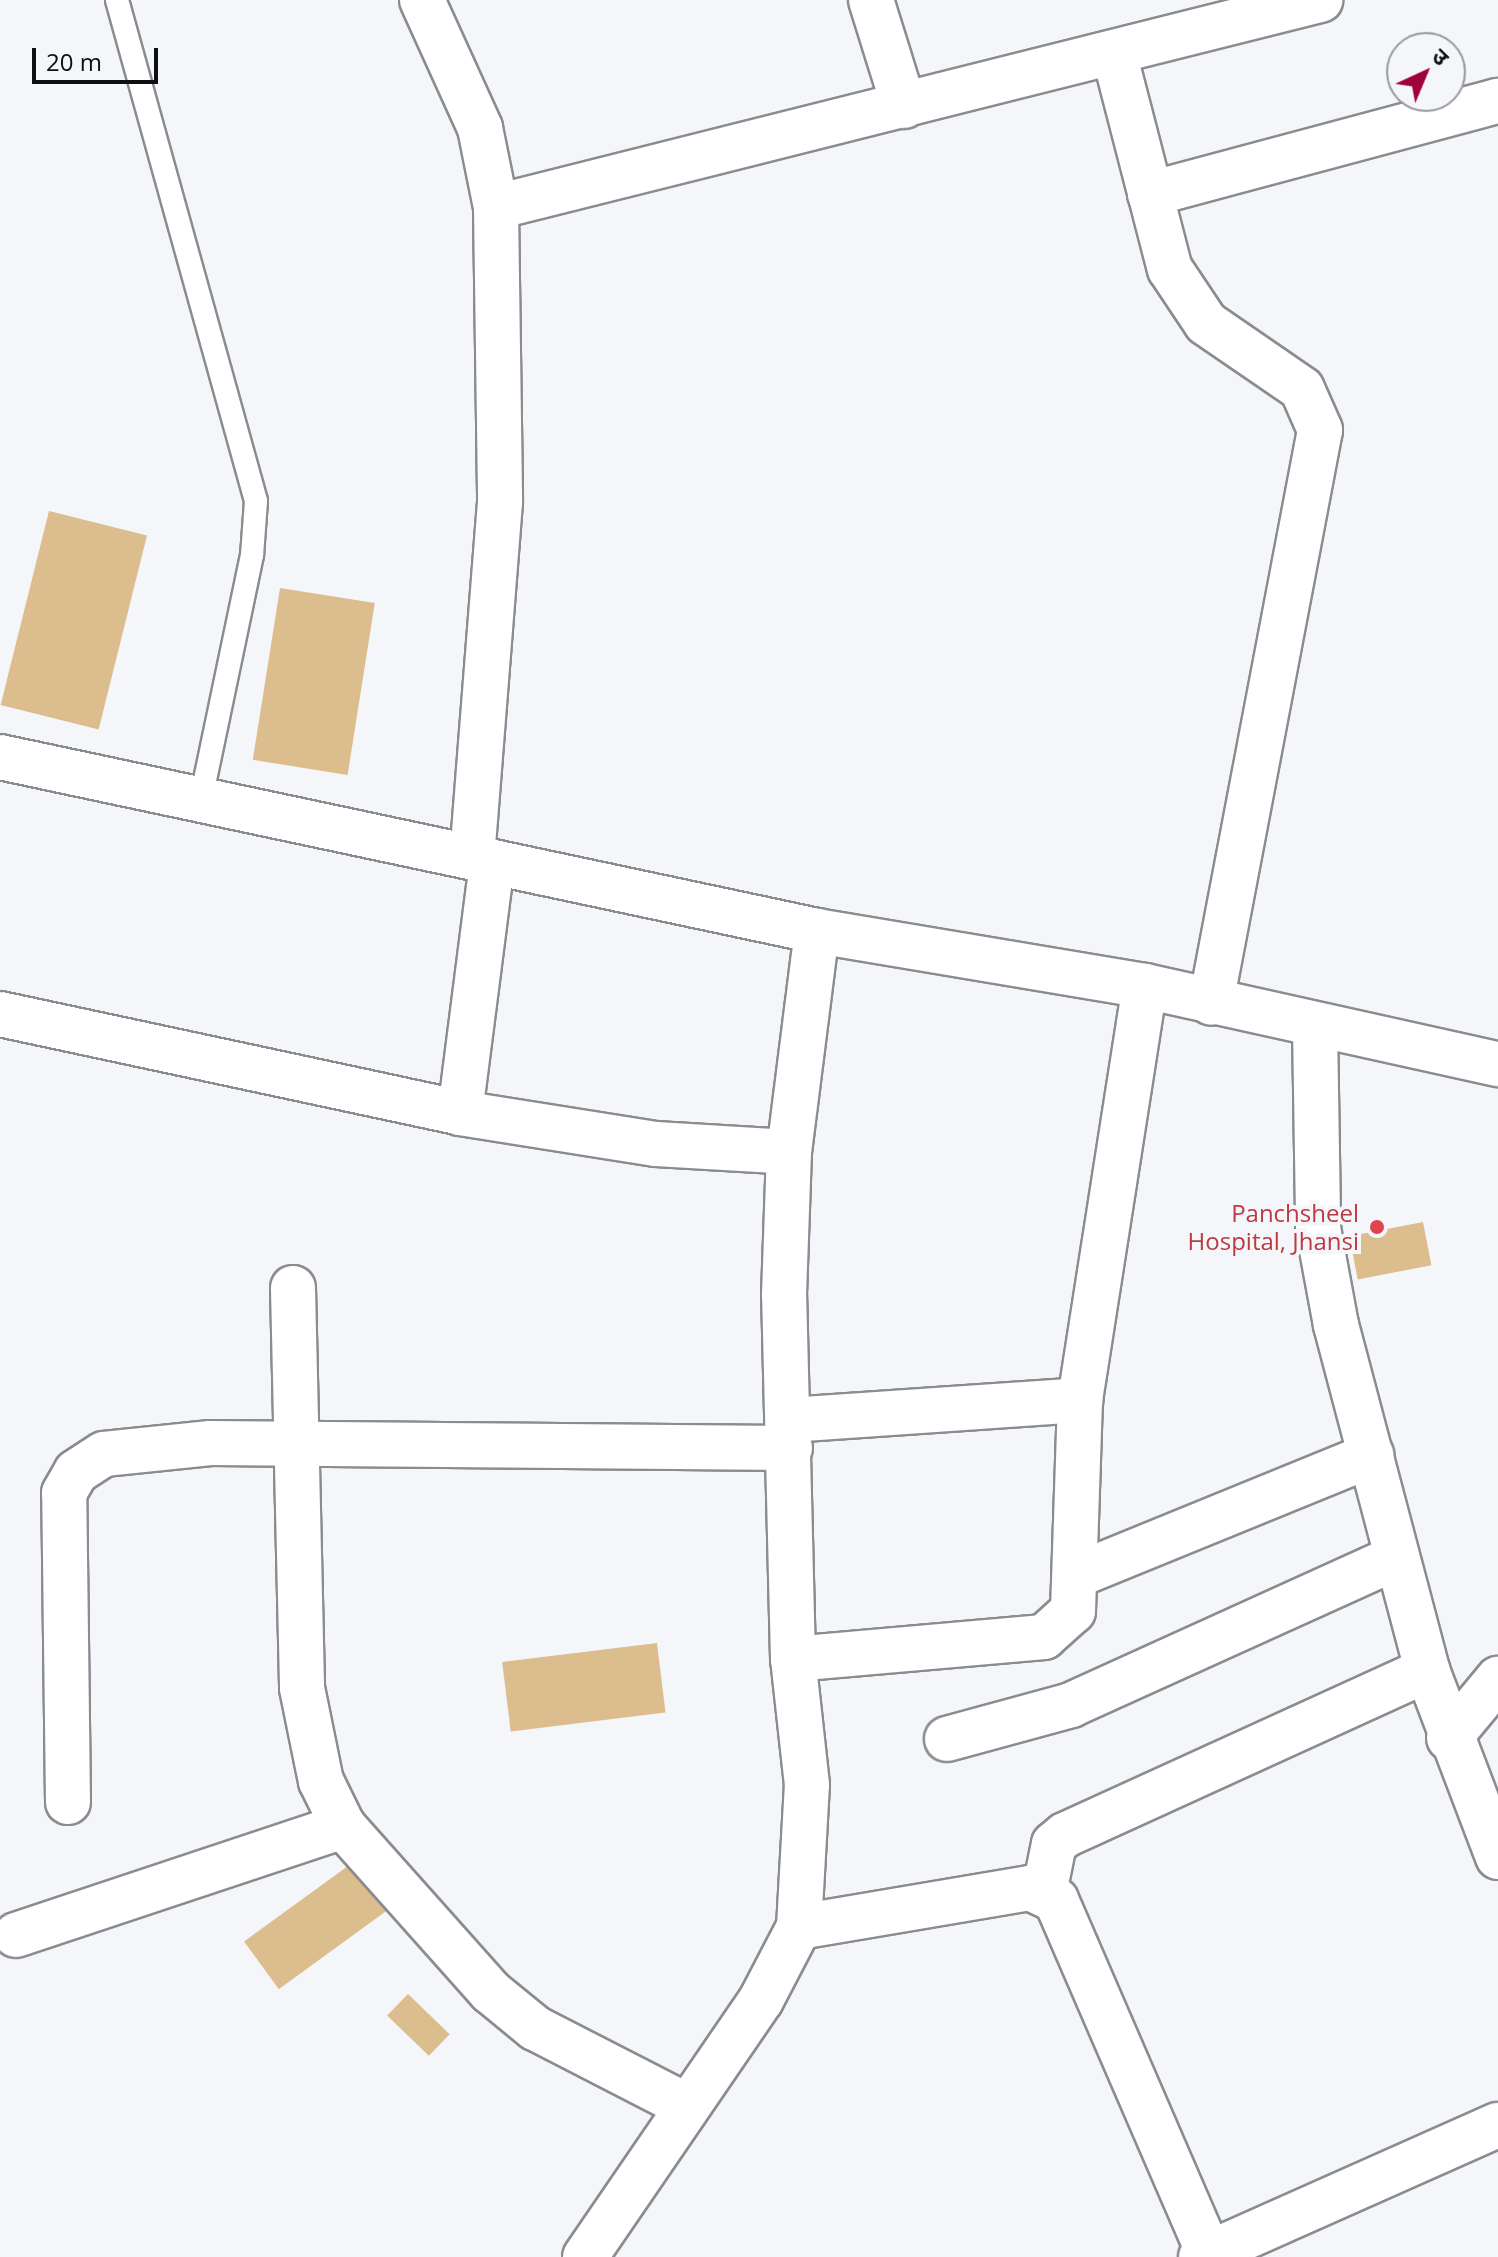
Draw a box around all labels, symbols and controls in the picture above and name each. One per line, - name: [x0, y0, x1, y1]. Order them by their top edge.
- scale bar: [36, 32, 162, 82]
- north arrow: [1386, 32, 1466, 112]
- text: उ: [1426, 41, 1456, 71]
- text: 20 m: [46, 45, 102, 78]
- place label: Panchsheel Hospital, Jhansi: [1188, 1199, 1359, 1255]
- marker: Panchsheel Hospital, Jhansi: [1366, 1216, 1388, 1238]

